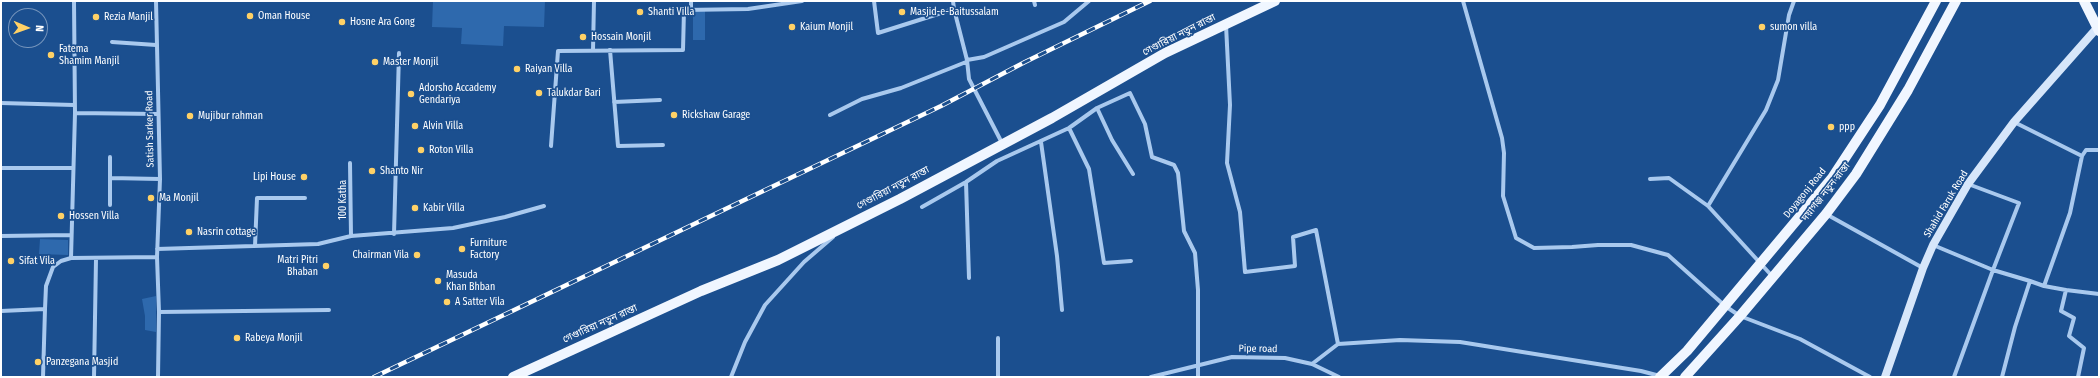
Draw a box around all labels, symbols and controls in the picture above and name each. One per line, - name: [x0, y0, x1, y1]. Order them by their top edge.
- place label: Shanti Villa: [648, 6, 694, 18]
- place label: Masjid-e-Baitussalam: [910, 6, 999, 18]
- marker: Shanti Villa: [635, 7, 645, 17]
- marker: Masjid-e-Baitussalam: [897, 7, 907, 17]
- north arrow: [8, 8, 48, 48]
- place label: Oman House: [258, 10, 310, 22]
- place label: Rezia Manjil: [104, 11, 153, 23]
- marker: Oman House: [245, 11, 255, 21]
- street label: গেণ্ডারিয়া নতুন রাস্তা: [1140, 11, 1218, 59]
- marker: Rezia Manjil: [91, 12, 101, 22]
- place label: Hosne Ara Gong: [350, 16, 415, 28]
- marker: Hosne Ara Gong: [337, 17, 347, 27]
- place label: Kaium Monjil: [800, 21, 853, 33]
- place label: sumon villa: [1770, 21, 1817, 33]
- marker: Kaium Monjil: [787, 22, 797, 32]
- marker: sumon villa: [1757, 22, 1767, 32]
- text: N: [33, 25, 46, 32]
- place label: Hossain Monjil: [591, 31, 651, 43]
- marker: Hossain Monjil: [578, 32, 588, 42]
- place label: Fatema Shamim Manjil: [59, 43, 119, 66]
- marker: Fatema Shamim Manjil: [46, 50, 56, 60]
- place label: Master Monjil: [383, 56, 438, 68]
- marker: Master Monjil: [370, 57, 380, 67]
- place label: Raiyan Villa: [525, 63, 572, 75]
- marker: Raiyan Villa: [512, 64, 522, 74]
- place label: Adorsho Accademy Gendariya: [419, 82, 496, 106]
- place label: Talukdar Bari: [547, 87, 601, 99]
- marker: Talukdar Bari: [534, 88, 544, 98]
- marker: Adorsho Accademy Gendariya: [406, 89, 416, 99]
- street label: Satish Sarker Road: [143, 90, 157, 168]
- place label: Rickshaw Garage: [682, 109, 750, 121]
- place label: Mujibur rahman: [198, 110, 263, 122]
- marker: Rickshaw Garage: [669, 110, 679, 120]
- marker: Mujibur rahman: [185, 111, 195, 121]
- place label: Alvin Villa: [423, 120, 463, 132]
- marker: Alvin Villa: [410, 121, 420, 131]
- place label: ppp: [1839, 121, 1855, 133]
- marker: ppp: [1826, 122, 1836, 132]
- place label: Roton Villa: [429, 144, 473, 156]
- marker: Roton Villa: [416, 145, 426, 155]
- street label: দয়াগঞ্জ নতুন রাস্তা: [1799, 160, 1853, 224]
- street label: গেণ্ডারিয়া নতুন রাস্তা: [855, 164, 931, 212]
- place label: Shanto Nir: [380, 165, 423, 177]
- marker: Shanto Nir: [367, 166, 377, 176]
- street label: Doyagonj Road: [1781, 166, 1829, 220]
- street label: Shahid Faruk Road: [1921, 168, 1971, 240]
- place label: Lipi House: [253, 171, 296, 183]
- marker: Lipi House: [299, 172, 309, 182]
- street label: 100 Katha: [337, 180, 349, 220]
- place label: Ma Monjil: [159, 192, 199, 204]
- marker: Ma Monjil: [146, 193, 156, 203]
- place label: Kabir Villa: [423, 202, 465, 214]
- marker: Kabir Villa: [410, 203, 420, 213]
- place label: Hossen Villa: [69, 210, 119, 222]
- marker: Hossen Villa: [56, 211, 66, 221]
- place label: Nasrin cottage: [197, 226, 256, 238]
- marker: Nasrin cottage: [184, 227, 194, 237]
- place label: Furniture Factory: [470, 237, 507, 260]
- marker: Furniture Factory: [457, 244, 467, 254]
- place label: Chairman Vila: [353, 249, 409, 261]
- marker: Chairman Vila: [412, 250, 422, 260]
- place label: Matri Pitri Bhaban: [277, 254, 318, 278]
- place label: Sifat Vila: [19, 255, 55, 267]
- marker: Sifat Vila: [6, 256, 16, 266]
- marker: Matri Pitri Bhaban: [321, 261, 331, 271]
- place label: Masuda Khan Bhban: [446, 269, 495, 292]
- marker: Masuda Khan Bhban: [433, 276, 443, 286]
- place label: A Satter Vila: [455, 296, 505, 308]
- marker: A Satter Vila: [442, 297, 452, 307]
- street label: গেণ্ডারিয়া নতুন রাস্তা: [561, 302, 639, 346]
- place label: Rabeya Monjil: [245, 332, 302, 344]
- marker: Rabeya Monjil: [232, 333, 242, 343]
- street label: Pipe road: [1238, 343, 1278, 355]
- place label: Panzegana Masjid: [46, 356, 118, 368]
- marker: Panzegana Masjid: [33, 357, 43, 367]

